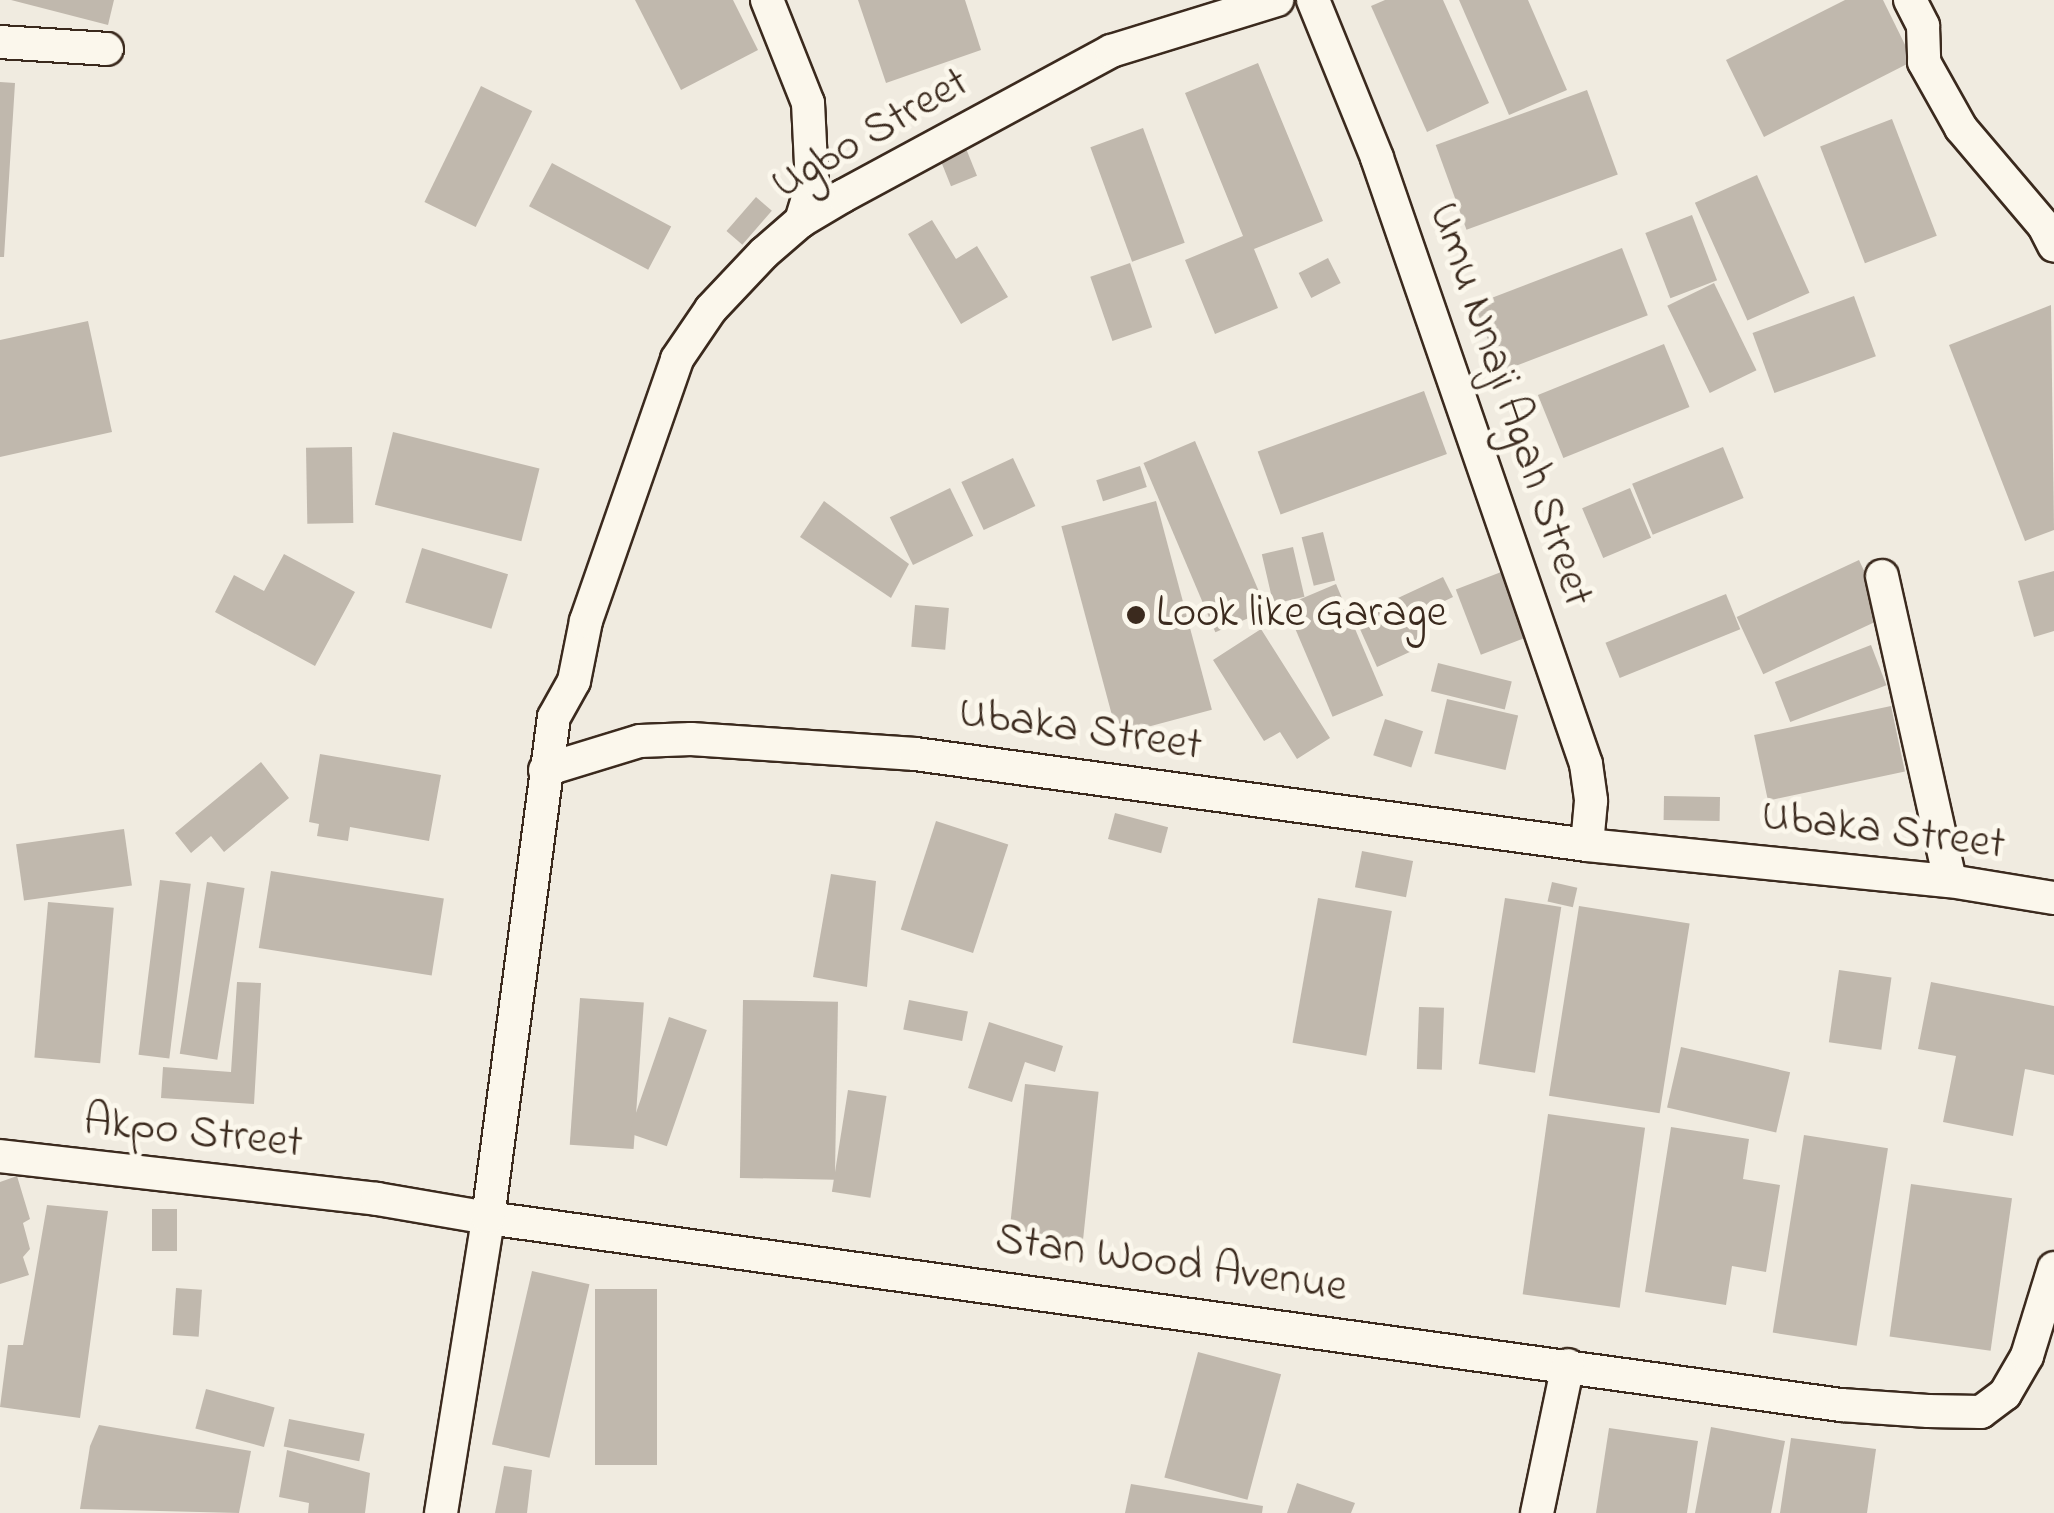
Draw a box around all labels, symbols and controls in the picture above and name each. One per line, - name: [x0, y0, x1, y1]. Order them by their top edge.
- street label: Ugbo Street: [763, 57, 979, 213]
- street label: Umu Nnaji Agah Street: [1414, 196, 1604, 614]
- place label: Look like Garage: [1156, 588, 1447, 642]
- marker: Look like Garage: [1125, 604, 1147, 626]
- street label: Ubaka Street: [955, 687, 1205, 775]
- street label: Ubaka Street: [1758, 790, 2008, 874]
- street label: Akpo Street: [81, 1096, 305, 1172]
- street label: Stan Wood Avenue: [992, 1214, 1350, 1316]

